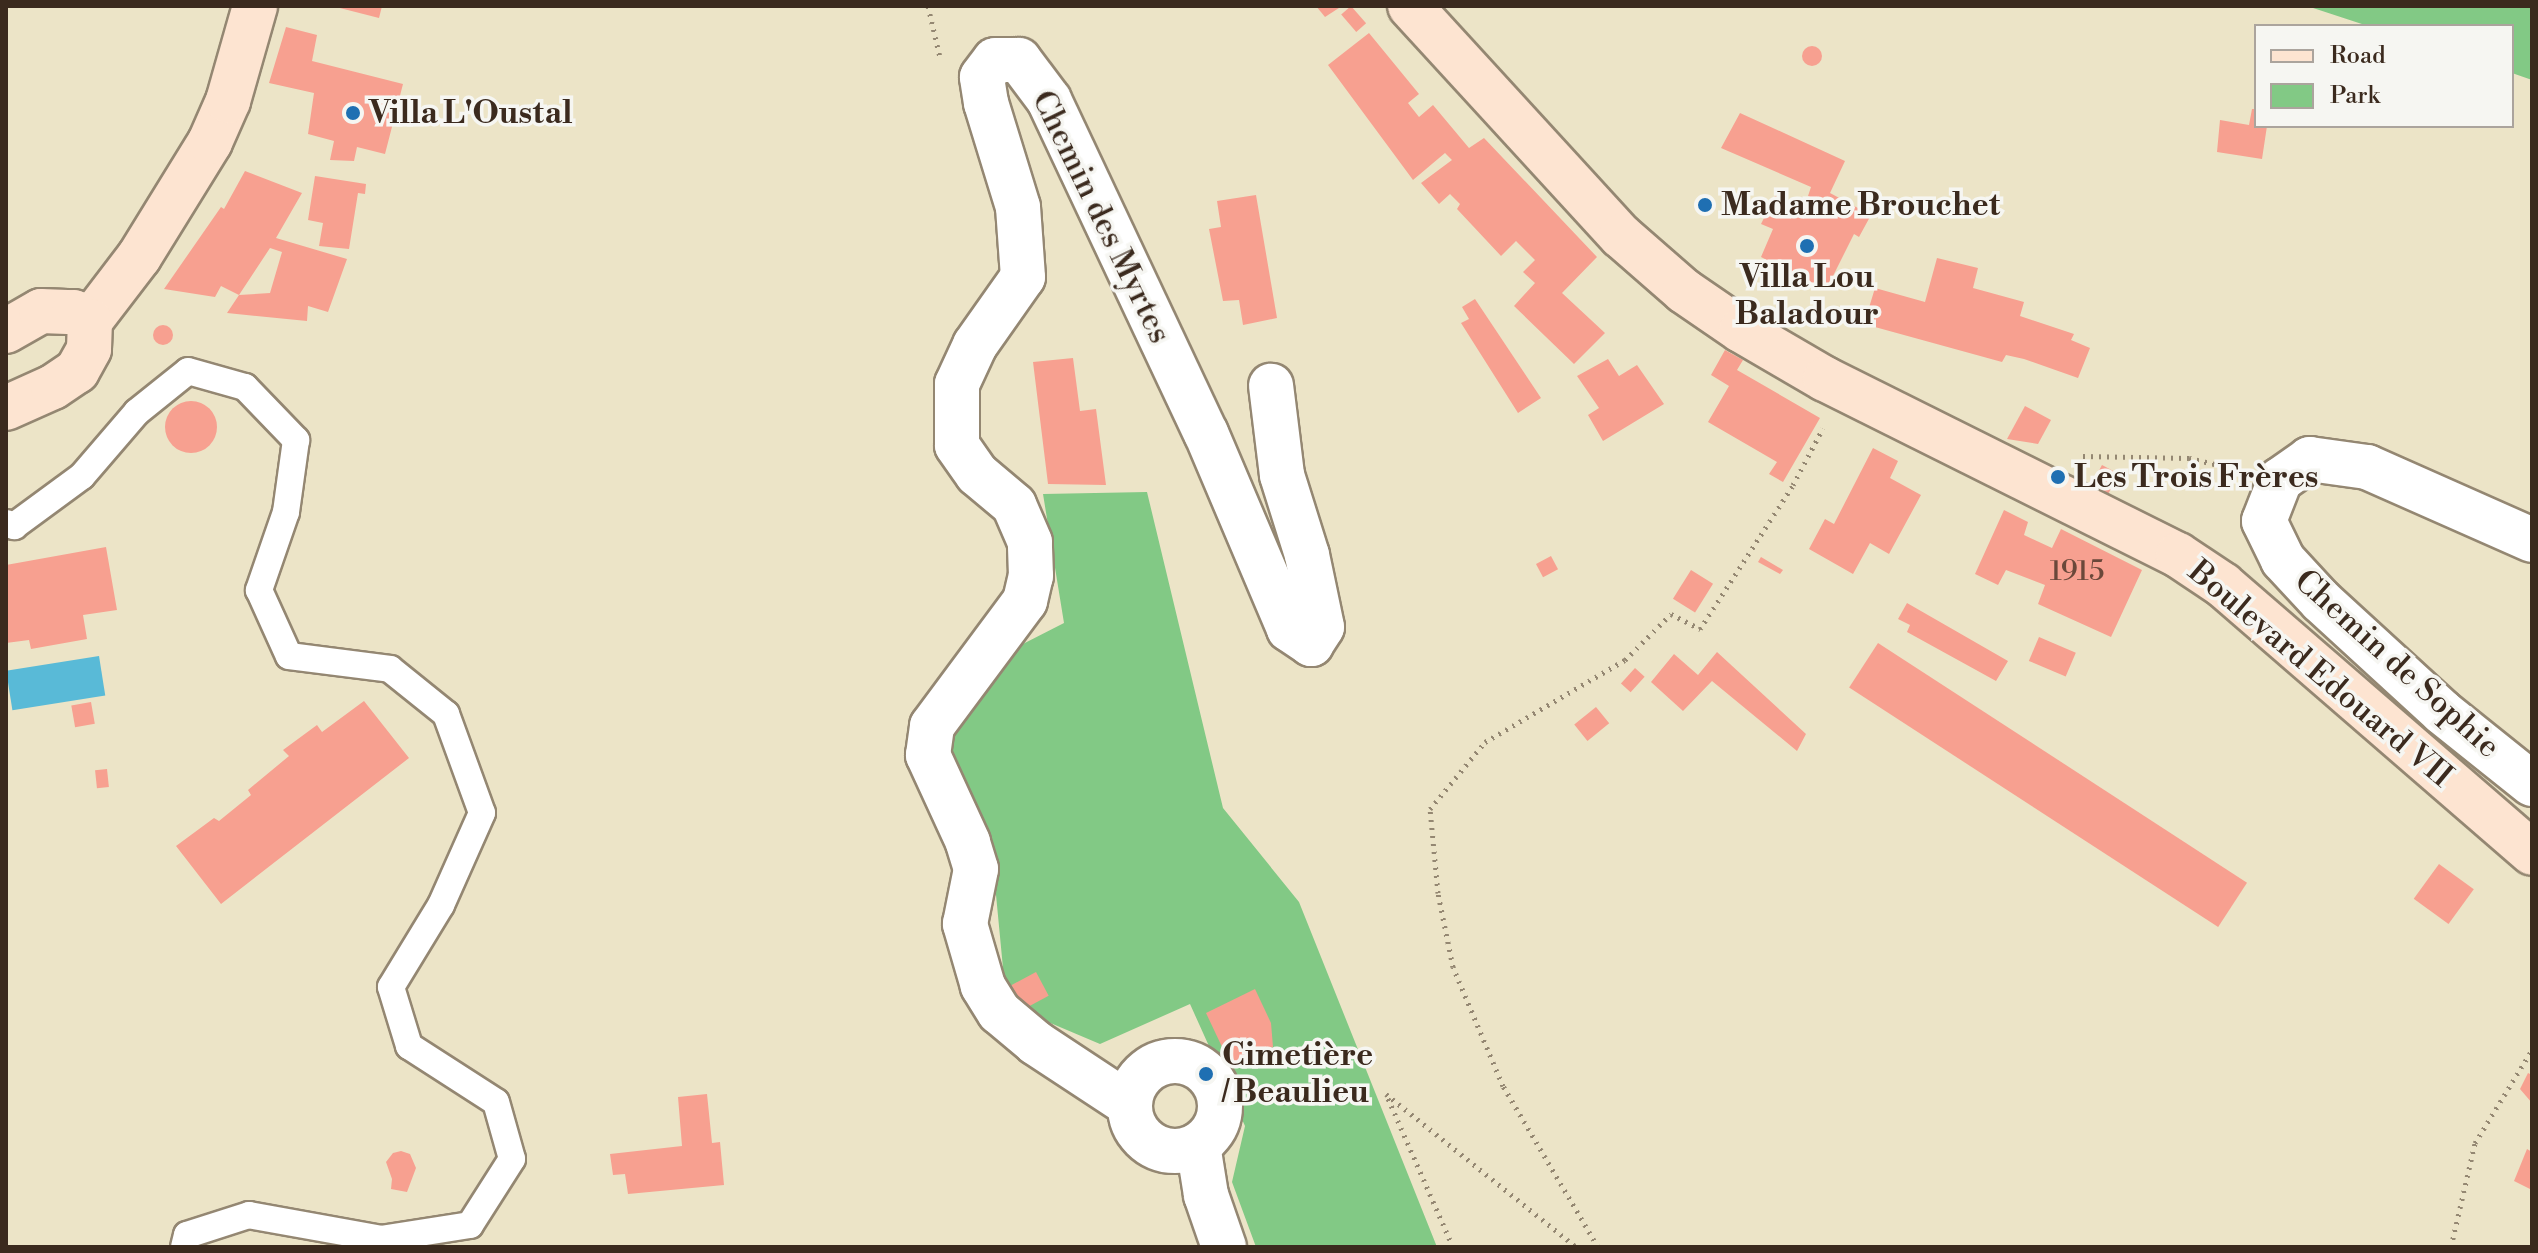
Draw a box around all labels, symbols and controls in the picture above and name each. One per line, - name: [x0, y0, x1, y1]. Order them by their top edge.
- legend: [2254, 24, 2514, 128]
- text: Road: [2330, 41, 2386, 71]
- text: Park: [2330, 81, 2380, 111]
- street label: Chemin des Myrtes: [1023, 84, 1179, 350]
- place label: Villa L'Oustal: [369, 94, 573, 132]
- marker: Villa L'Oustal: [344, 104, 362, 122]
- place label: Madame Brouchet: [1721, 186, 2000, 224]
- marker: Madame Brouchet: [1696, 196, 1714, 214]
- marker: Villa Lou Baladour: [1798, 237, 1816, 255]
- place label: Villa Lou Baladour: [1735, 259, 1879, 334]
- place label: Les Trois Frères: [2074, 458, 2319, 496]
- marker: Les Trois Frères: [2049, 468, 2067, 486]
- street label: Boulevard Edouard VII: [2180, 552, 2460, 796]
- house number: 1915: [2050, 555, 2104, 589]
- street label: Chemin de Sophie: [2286, 562, 2508, 766]
- place label: Cimetière / Beaulieu: [1222, 1037, 1373, 1112]
- marker: Cimetière / Beaulieu: [1197, 1065, 1215, 1083]

